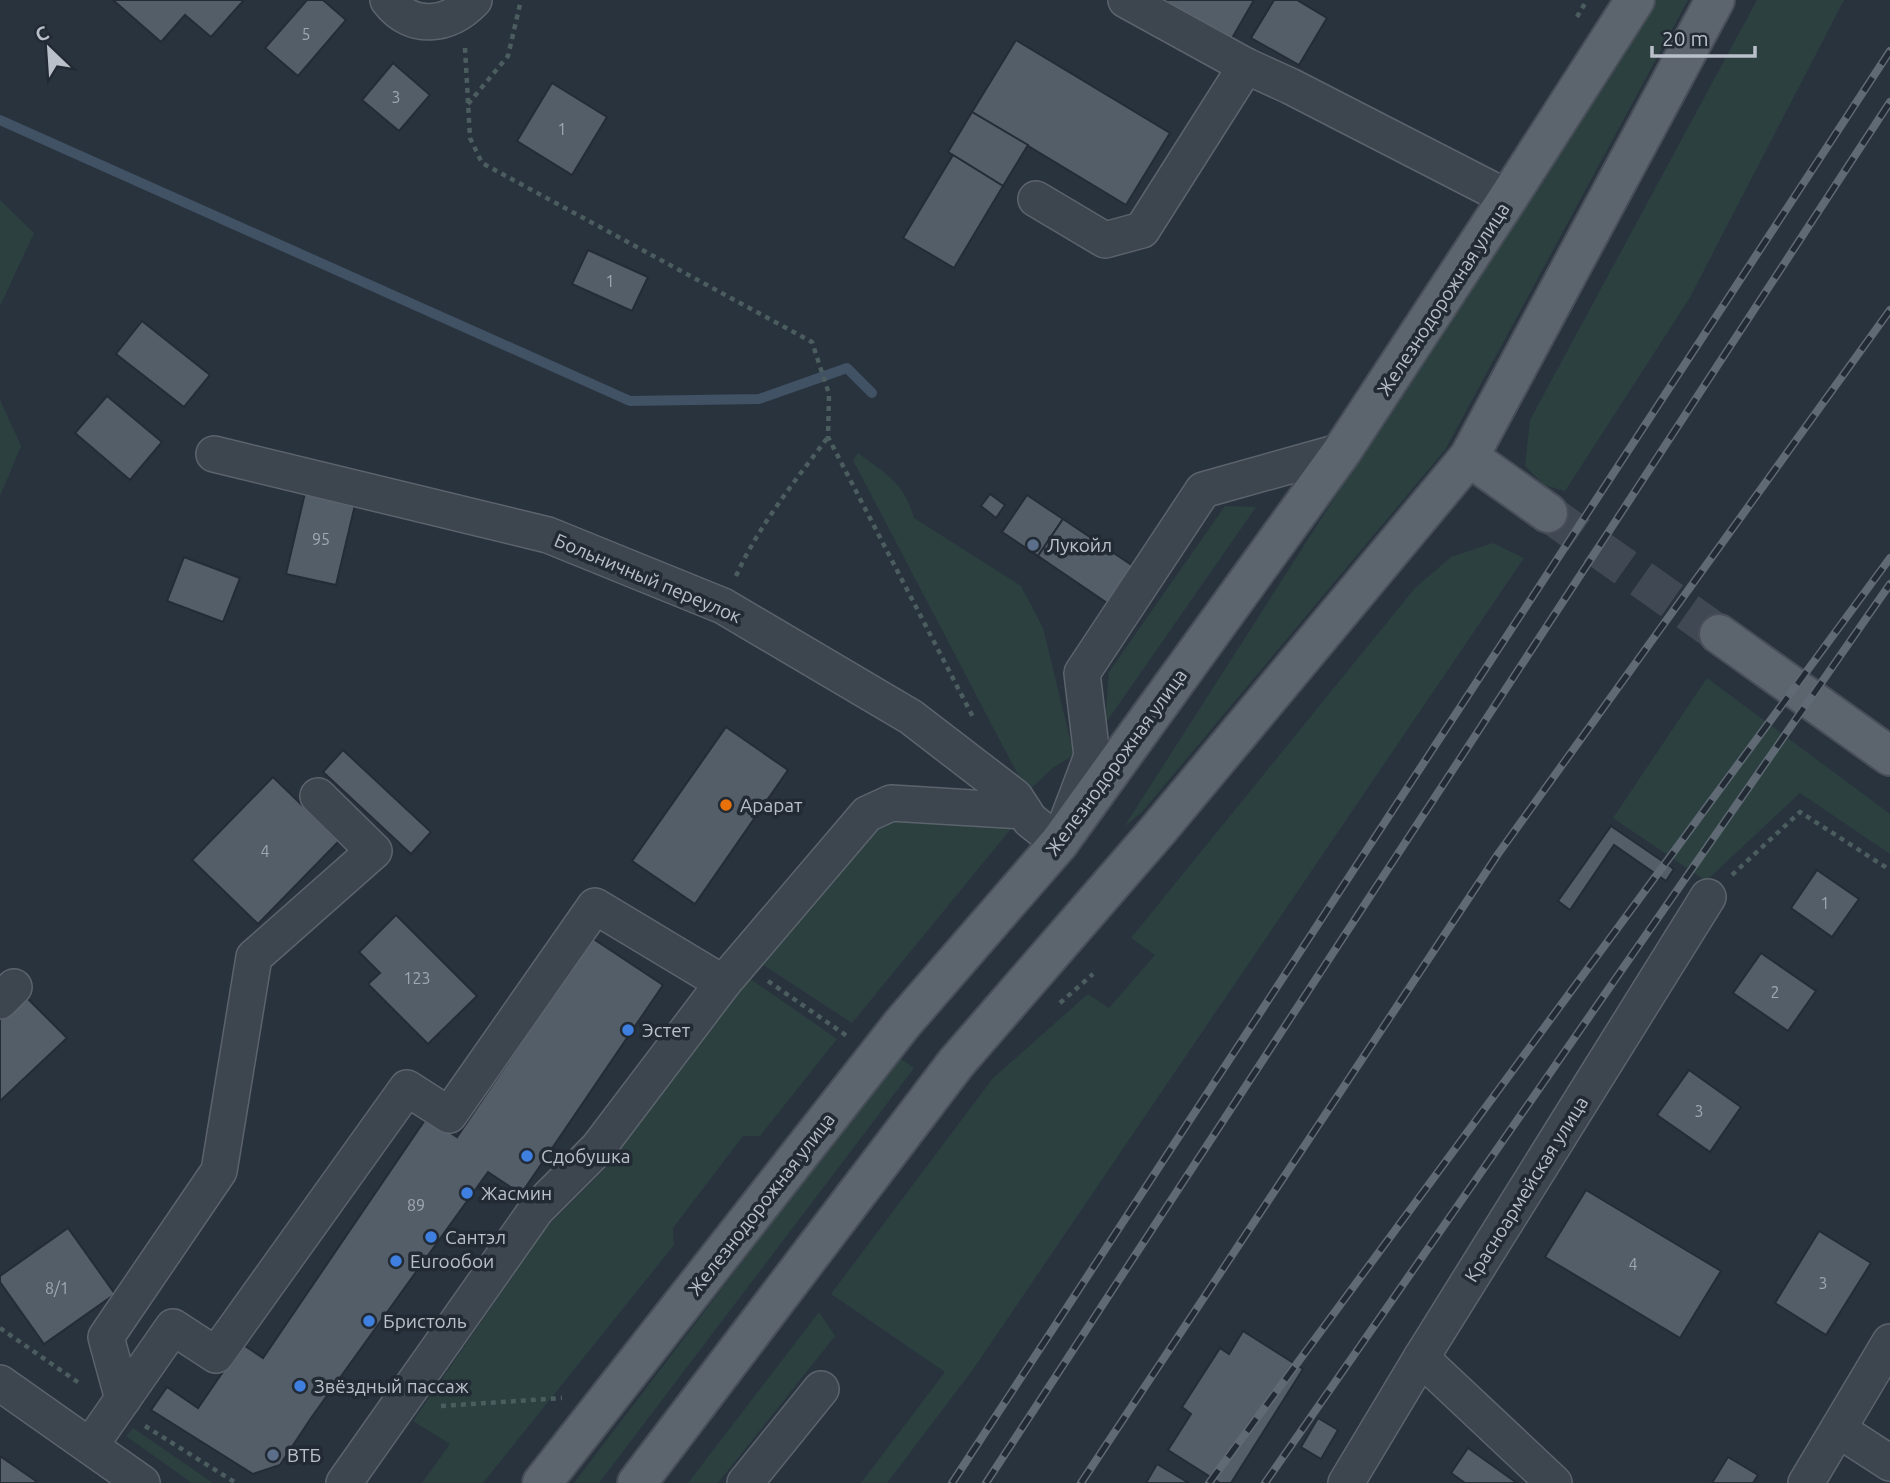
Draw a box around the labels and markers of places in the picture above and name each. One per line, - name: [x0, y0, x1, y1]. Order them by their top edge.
- place label: Лукойл: [1047, 534, 1112, 556]
- marker: Лукойл: [1025, 537, 1041, 553]
- place label: Арарат: [740, 794, 803, 816]
- marker: Арарат: [718, 797, 734, 813]
- place label: Эстет: [642, 1019, 691, 1041]
- marker: Эстет: [620, 1022, 636, 1038]
- place label: Сдобушка: [541, 1145, 630, 1167]
- marker: Сдобушка: [519, 1148, 535, 1164]
- place label: Жасмин: [481, 1182, 552, 1204]
- marker: Жасмин: [459, 1185, 475, 1201]
- place label: Сантэл: [445, 1226, 506, 1248]
- marker: Сантэл: [423, 1229, 439, 1245]
- place label: Euroобои: [410, 1250, 494, 1272]
- marker: Euroобои: [388, 1253, 404, 1269]
- place label: Бристоль: [383, 1310, 467, 1332]
- marker: Бристоль: [361, 1313, 377, 1329]
- place label: Звёздный пассаж: [314, 1375, 469, 1397]
- marker: Звёздный пассаж: [292, 1378, 308, 1394]
- place label: ВТБ: [287, 1444, 321, 1466]
- marker: ВТБ: [265, 1447, 281, 1463]

